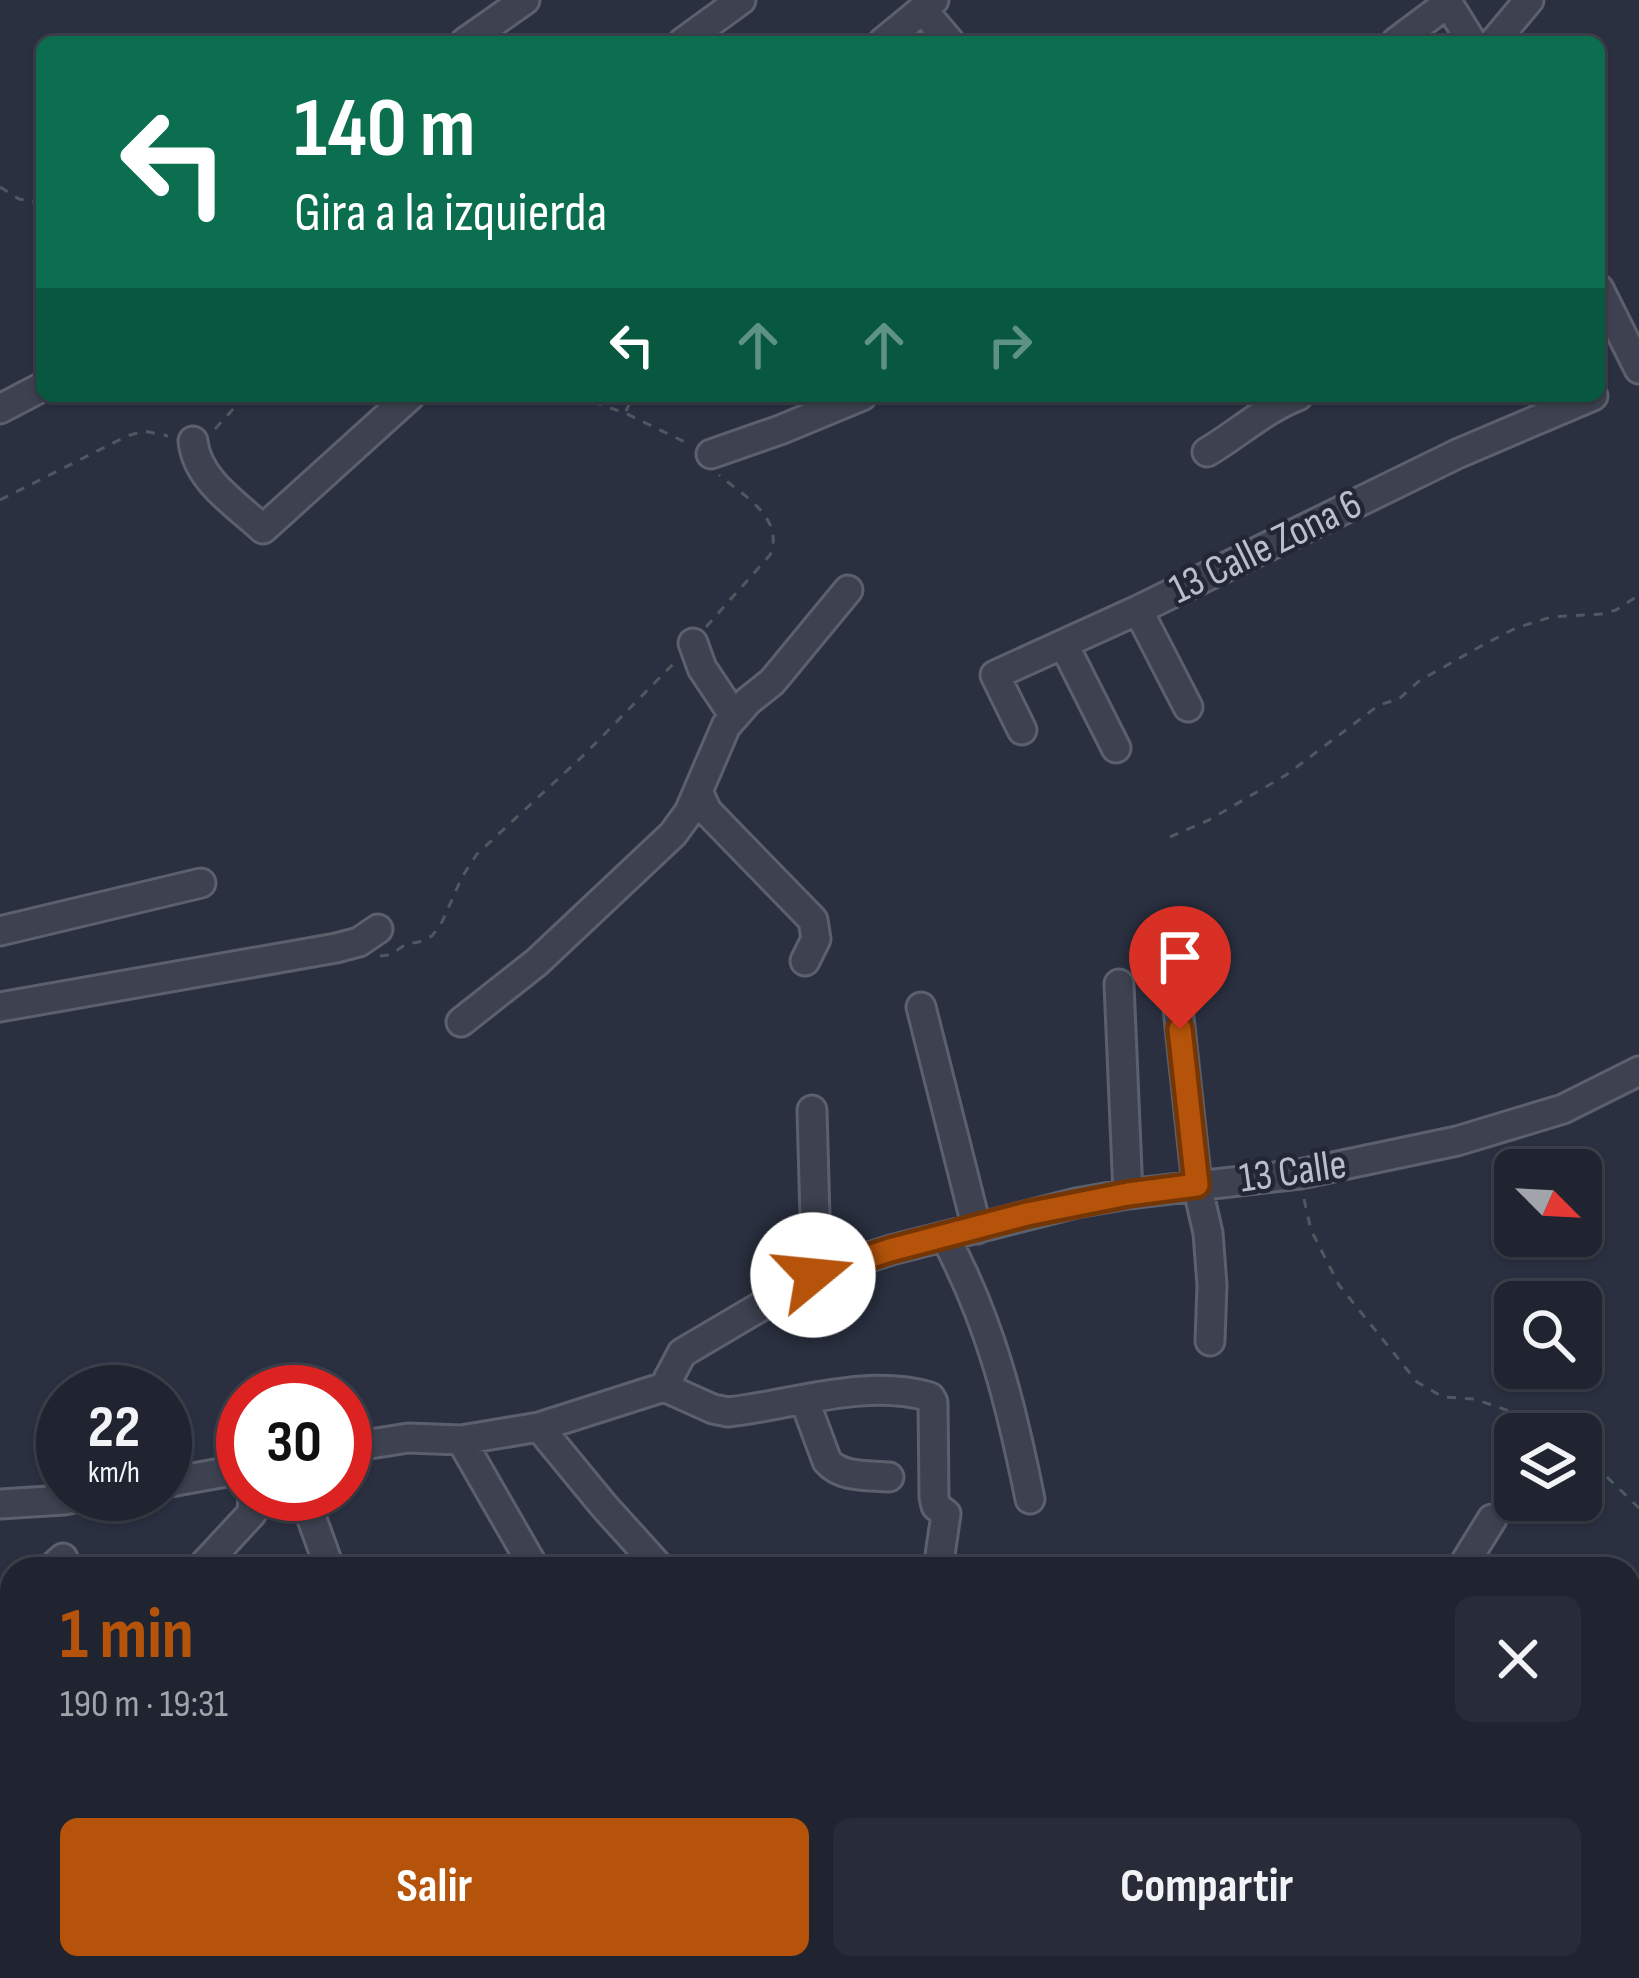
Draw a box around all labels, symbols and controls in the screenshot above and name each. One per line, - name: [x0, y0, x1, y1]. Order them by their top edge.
- text: 140 m: [294, 79, 475, 180]
- icon: left: [96, 84, 252, 240]
- text: Gira a la izquierda: [294, 181, 607, 246]
- icon: left: [599, 312, 665, 378]
- icon: ahead: [725, 312, 791, 378]
- icon: ahead: [851, 312, 917, 378]
- icon: right: [977, 312, 1043, 378]
- street label: 13 Calle Zona 6: [1162, 479, 1370, 615]
- pin: [1129, 906, 1231, 1029]
- icon: arrive: [1147, 924, 1213, 990]
- street label: 13 Calle: [1236, 1139, 1350, 1205]
- north arrow: [1494, 1149, 1602, 1257]
- map controls: [1494, 1149, 1602, 1521]
- position arrow: [750, 1212, 876, 1338]
- button: search: [1494, 1281, 1602, 1389]
- speed limit sign: 30: [216, 1365, 372, 1521]
- text: 22: [88, 1392, 140, 1464]
- button: layers: [1494, 1413, 1602, 1521]
- text: km/h: [88, 1455, 140, 1491]
- text: 1 min: [60, 1592, 194, 1679]
- button: close: [1455, 1596, 1581, 1722]
- text: 190 m · 19:31: [60, 1681, 228, 1728]
- button: Salir: [60, 1818, 809, 1956]
- button: Compartir: [833, 1818, 1581, 1956]

